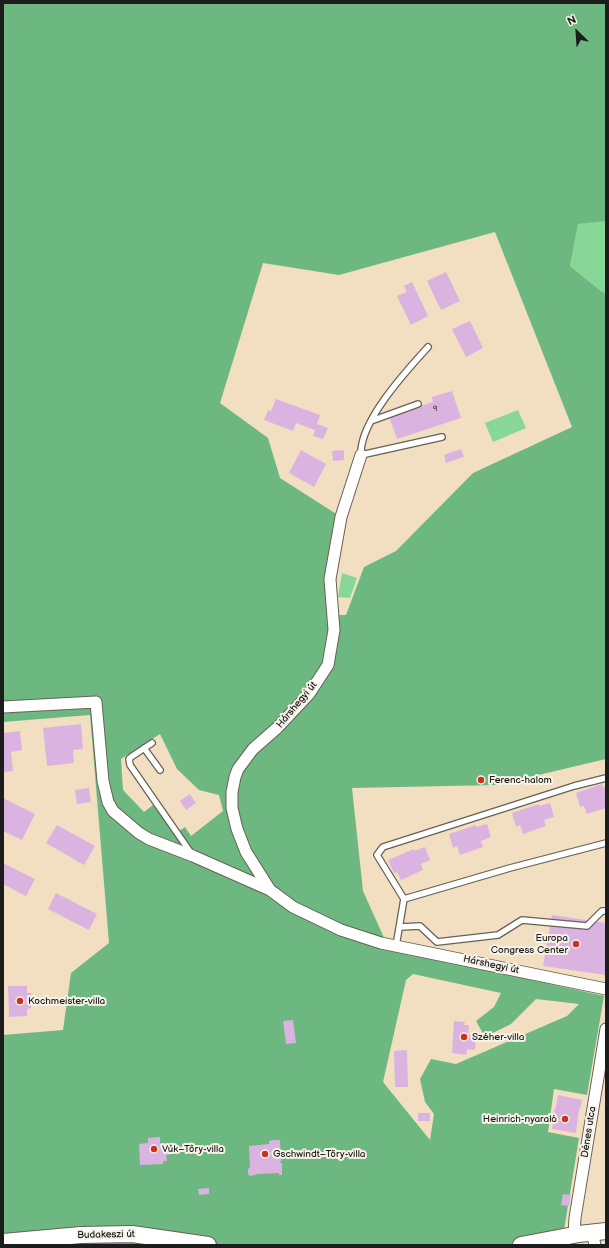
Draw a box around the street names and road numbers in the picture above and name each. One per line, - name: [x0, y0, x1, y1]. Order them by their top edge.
- street label: Hárshegyi út: [274, 679, 320, 731]
- street label: Hárshegyi út: [462, 953, 520, 977]
- street label: Dénes utca: [579, 1106, 599, 1158]
- street label: Budakeszi út: [77, 1228, 135, 1242]

